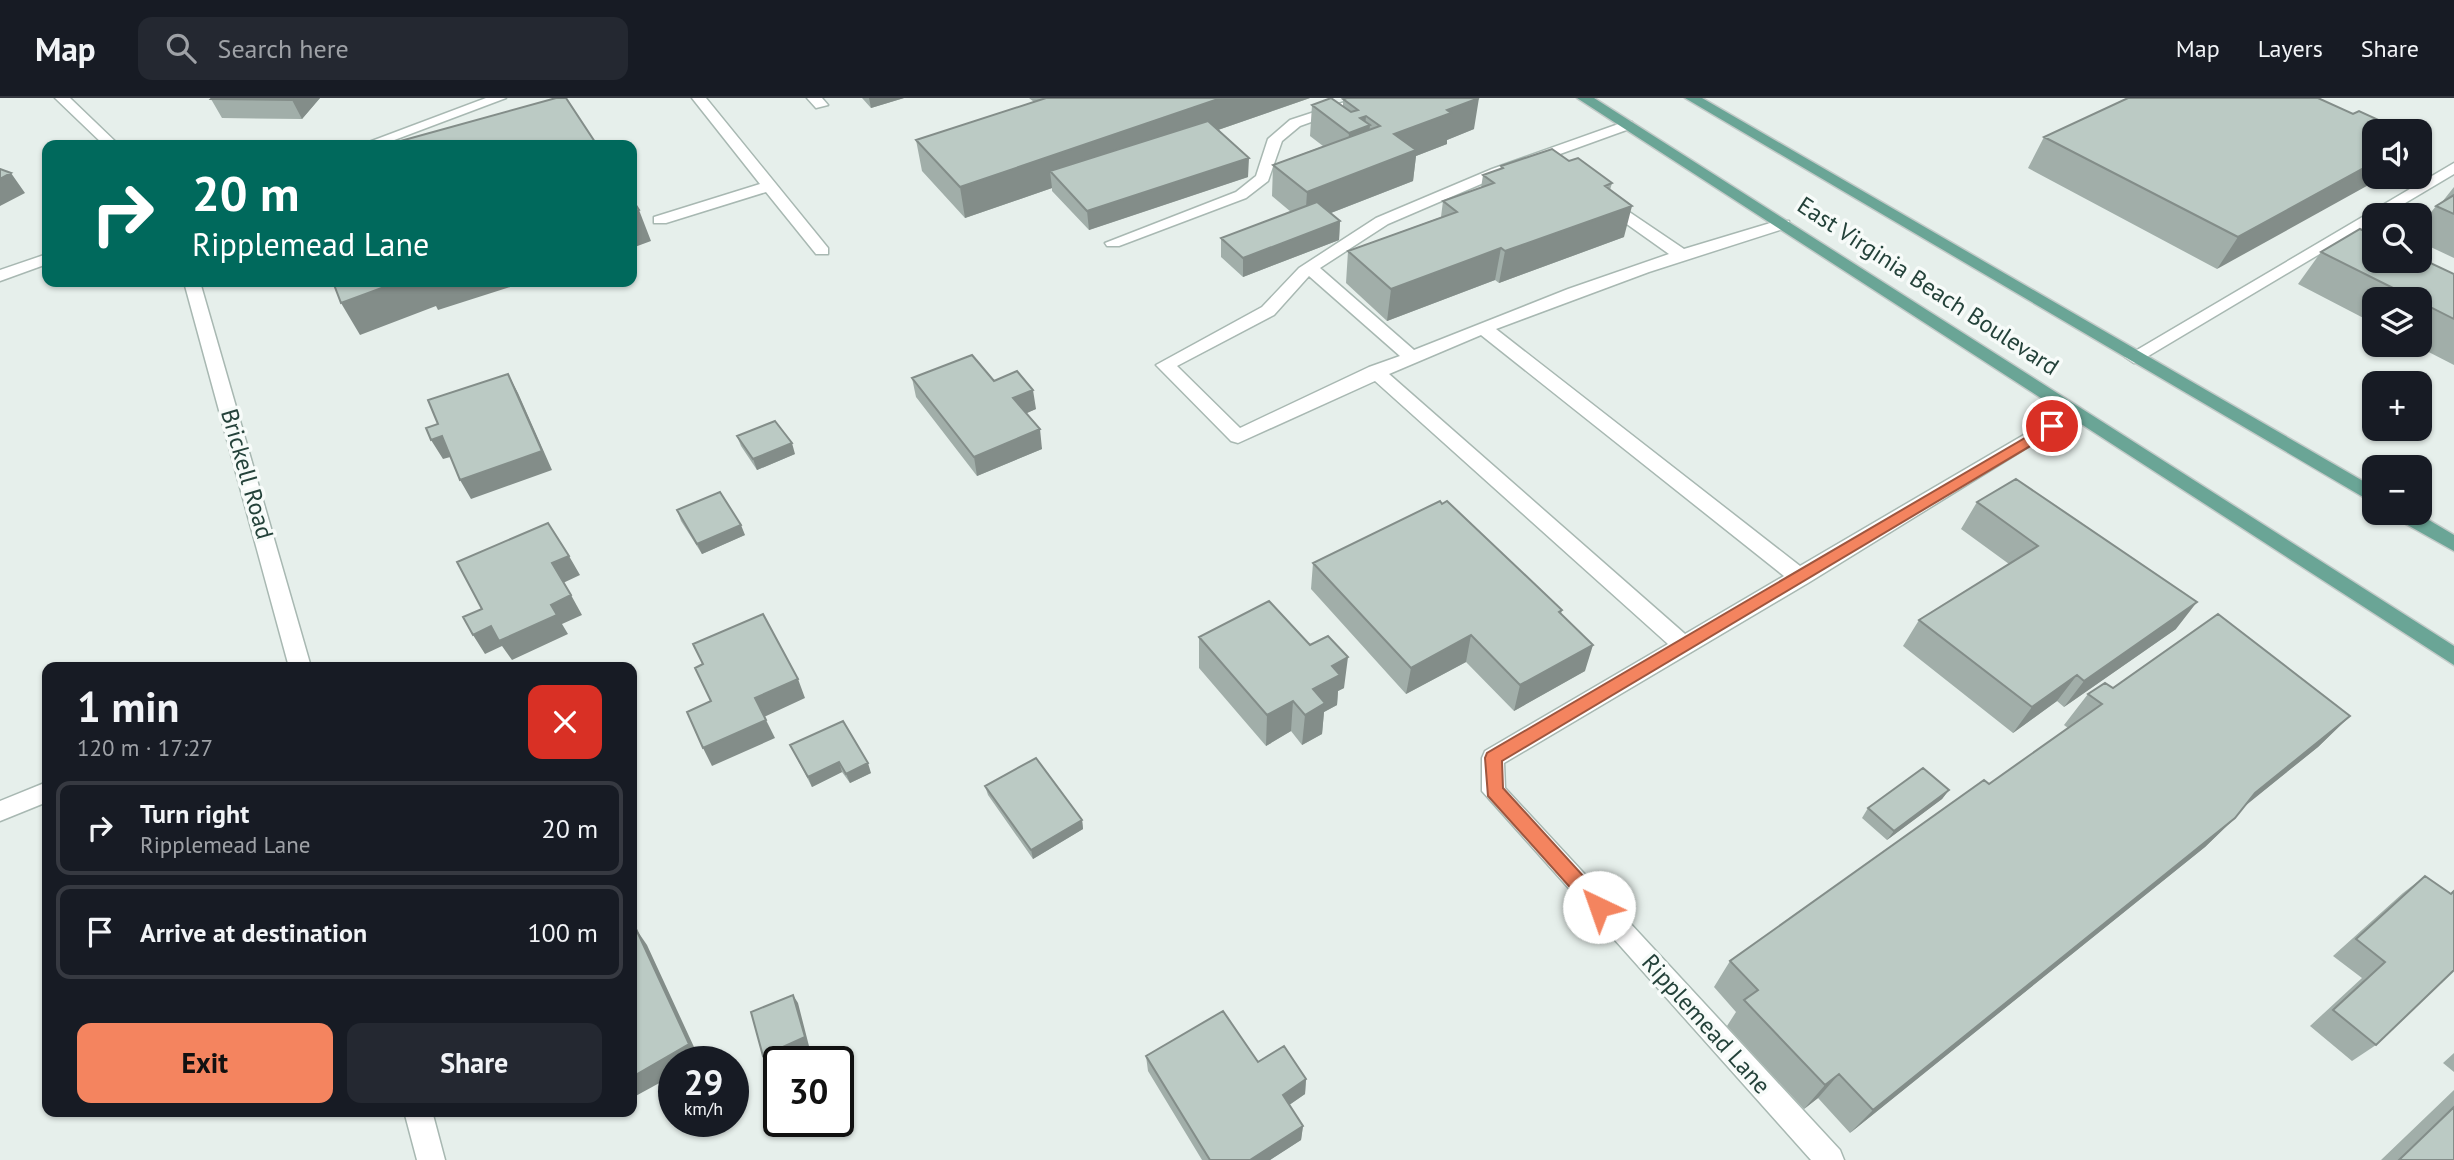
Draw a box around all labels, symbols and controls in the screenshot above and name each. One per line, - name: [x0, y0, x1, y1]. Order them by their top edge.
- search box: [138, 17, 628, 80]
- text: Map: [35, 27, 96, 70]
- icon: search: [162, 29, 200, 67]
- text: Search here: [218, 32, 349, 65]
- text: Map: [2176, 33, 2220, 64]
- text: Layers: [2258, 33, 2323, 64]
- text: Share: [2361, 33, 2419, 64]
- map controls: [2362, 119, 2432, 525]
- button: sound: [2362, 119, 2432, 189]
- text: 20 m: [192, 161, 299, 225]
- icon: right: [77, 168, 168, 259]
- street label: East Virginia Beach Boulevard: [1792, 189, 2065, 382]
- button: search: [2362, 203, 2432, 273]
- text: Ripplemead Lane: [192, 223, 429, 265]
- button: layers: [2362, 287, 2432, 357]
- button: +: [2362, 371, 2432, 441]
- pin: [2022, 396, 2082, 456]
- street label: Brickell Road: [214, 405, 281, 543]
- icon: arrive: [2033, 407, 2071, 445]
- button: −: [2362, 455, 2432, 525]
- text: 1 min: [77, 679, 179, 734]
- button: close: [528, 685, 602, 759]
- text: 120 m · 17:27: [77, 733, 213, 762]
- text: Turn right: [140, 797, 249, 830]
- icon: right: [81, 809, 119, 847]
- text: 20 m: [542, 812, 598, 845]
- text: Ripplemead Lane: [140, 830, 311, 859]
- position arrow: [1562, 870, 1636, 944]
- icon: arrive: [81, 913, 119, 951]
- text: Arrive at destination: [140, 916, 367, 949]
- text: 100 m: [527, 916, 598, 949]
- street label: Ripplemead Lane: [1635, 947, 1777, 1100]
- button: Exit: [77, 1023, 333, 1103]
- button: Share: [347, 1023, 602, 1103]
- speed limit sign: 30: [763, 1046, 854, 1137]
- text: 29: [684, 1059, 723, 1105]
- text: km/h: [684, 1097, 723, 1120]

